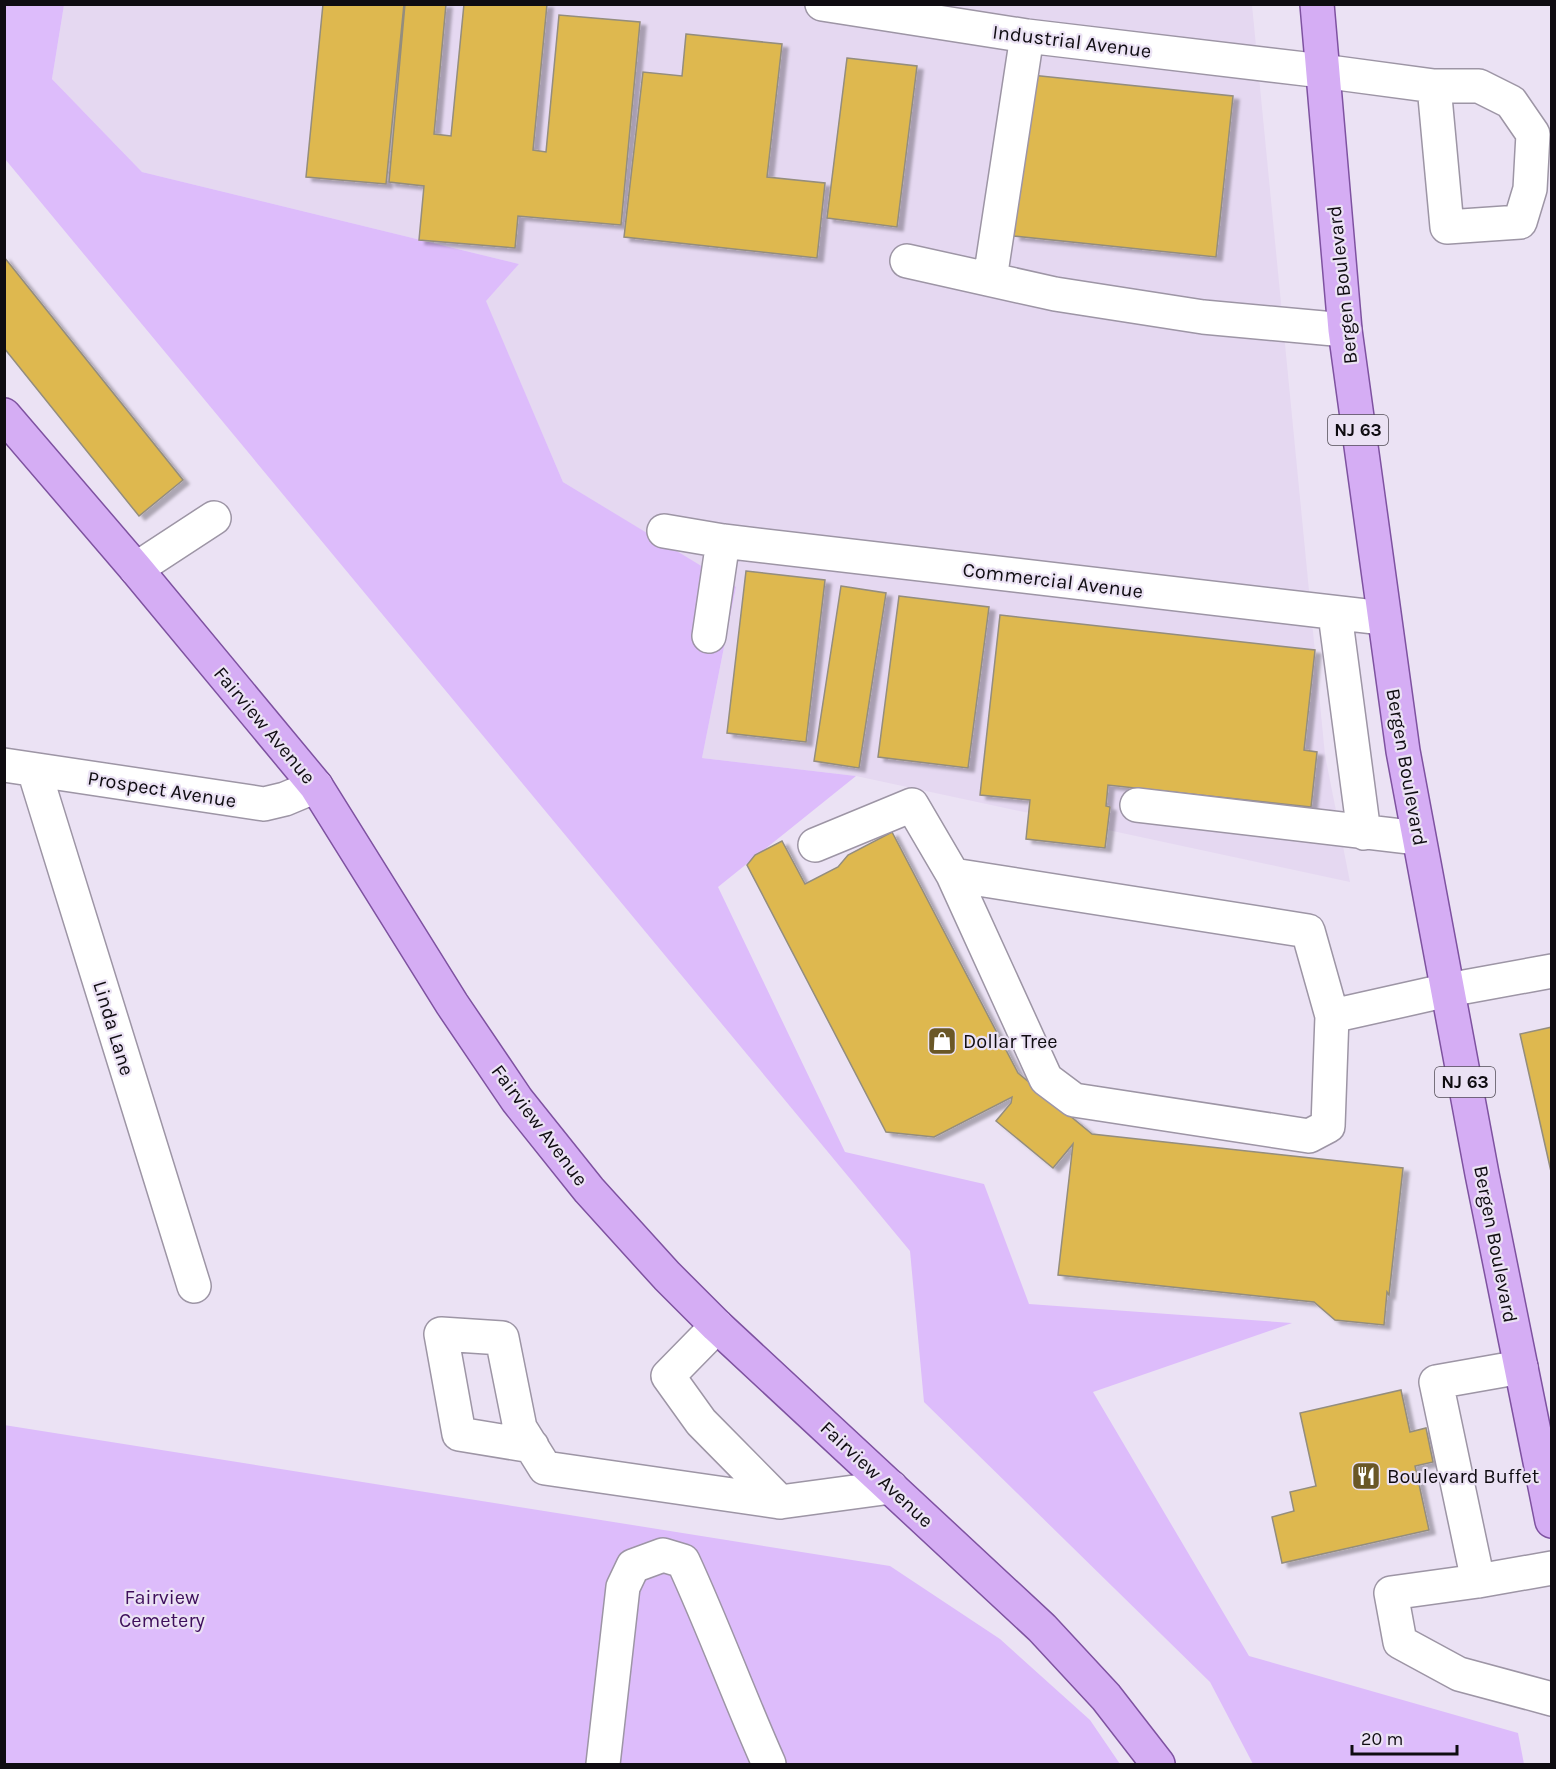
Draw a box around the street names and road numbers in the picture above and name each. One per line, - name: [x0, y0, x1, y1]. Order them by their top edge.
- street label: Industrial Avenue: [991, 20, 1153, 63]
- street label: Bergen Boulevard: [1323, 204, 1362, 365]
- road number: NJ 63: [1328, 415, 1388, 445]
- street label: Commercial Avenue: [961, 558, 1144, 603]
- street label: Fairview Avenue: [209, 662, 320, 788]
- street label: Bergen Boulevard: [1381, 687, 1432, 848]
- street label: Prospect Avenue: [86, 766, 238, 813]
- street label: Linda Lane: [88, 978, 139, 1078]
- street label: Fairview Avenue: [487, 1060, 593, 1190]
- road number: NJ 63: [1435, 1067, 1495, 1097]
- street label: Bergen Boulevard: [1469, 1164, 1522, 1325]
- street label: Fairview Avenue: [816, 1416, 938, 1532]

